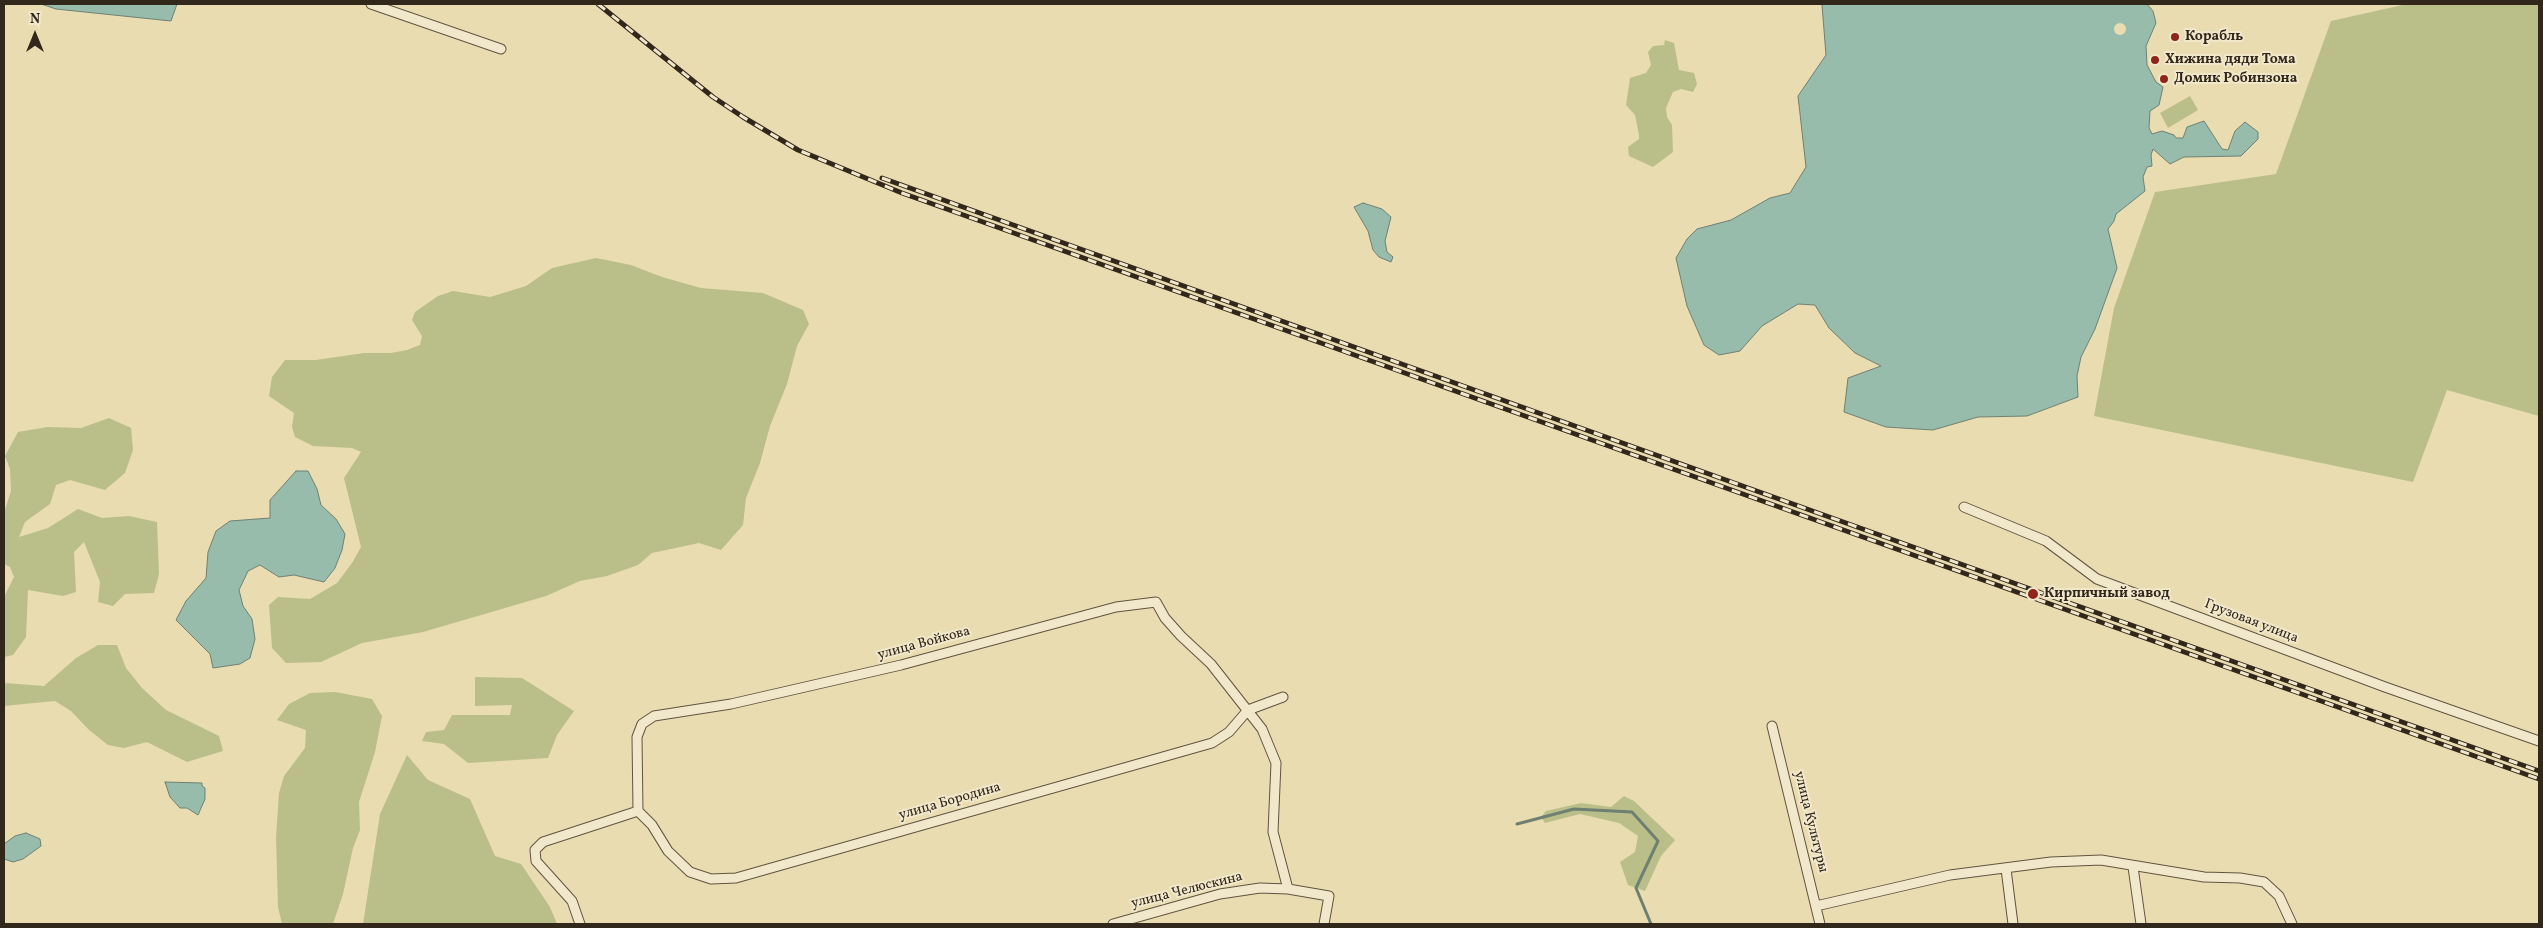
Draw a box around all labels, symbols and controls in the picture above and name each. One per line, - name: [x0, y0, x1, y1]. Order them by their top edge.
- north arrow: [10, 10, 60, 60]
- text: N: [30, 10, 40, 29]
- place label: Корабль: [2185, 29, 2243, 45]
- marker: Корабль: [2169, 31, 2181, 43]
- place label: Хижина дяди Тома: [2165, 52, 2296, 68]
- marker: Хижина дяди Тома: [2149, 54, 2161, 66]
- place label: Домик Робинзона: [2174, 71, 2297, 87]
- marker: Домик Робинзона: [2158, 73, 2170, 85]
- place label: Кирпичный завод: [2044, 586, 2170, 602]
- marker: Кирпичный завод: [2026, 587, 2040, 601]
- street label: Грузовая улица: [2202, 596, 2300, 648]
- street label: улица Войкова: [876, 624, 972, 664]
- street label: улица Культуры: [1789, 770, 1831, 874]
- street label: улица Бородина: [897, 779, 1003, 825]
- street label: улица Челюскина: [1130, 869, 1244, 913]

